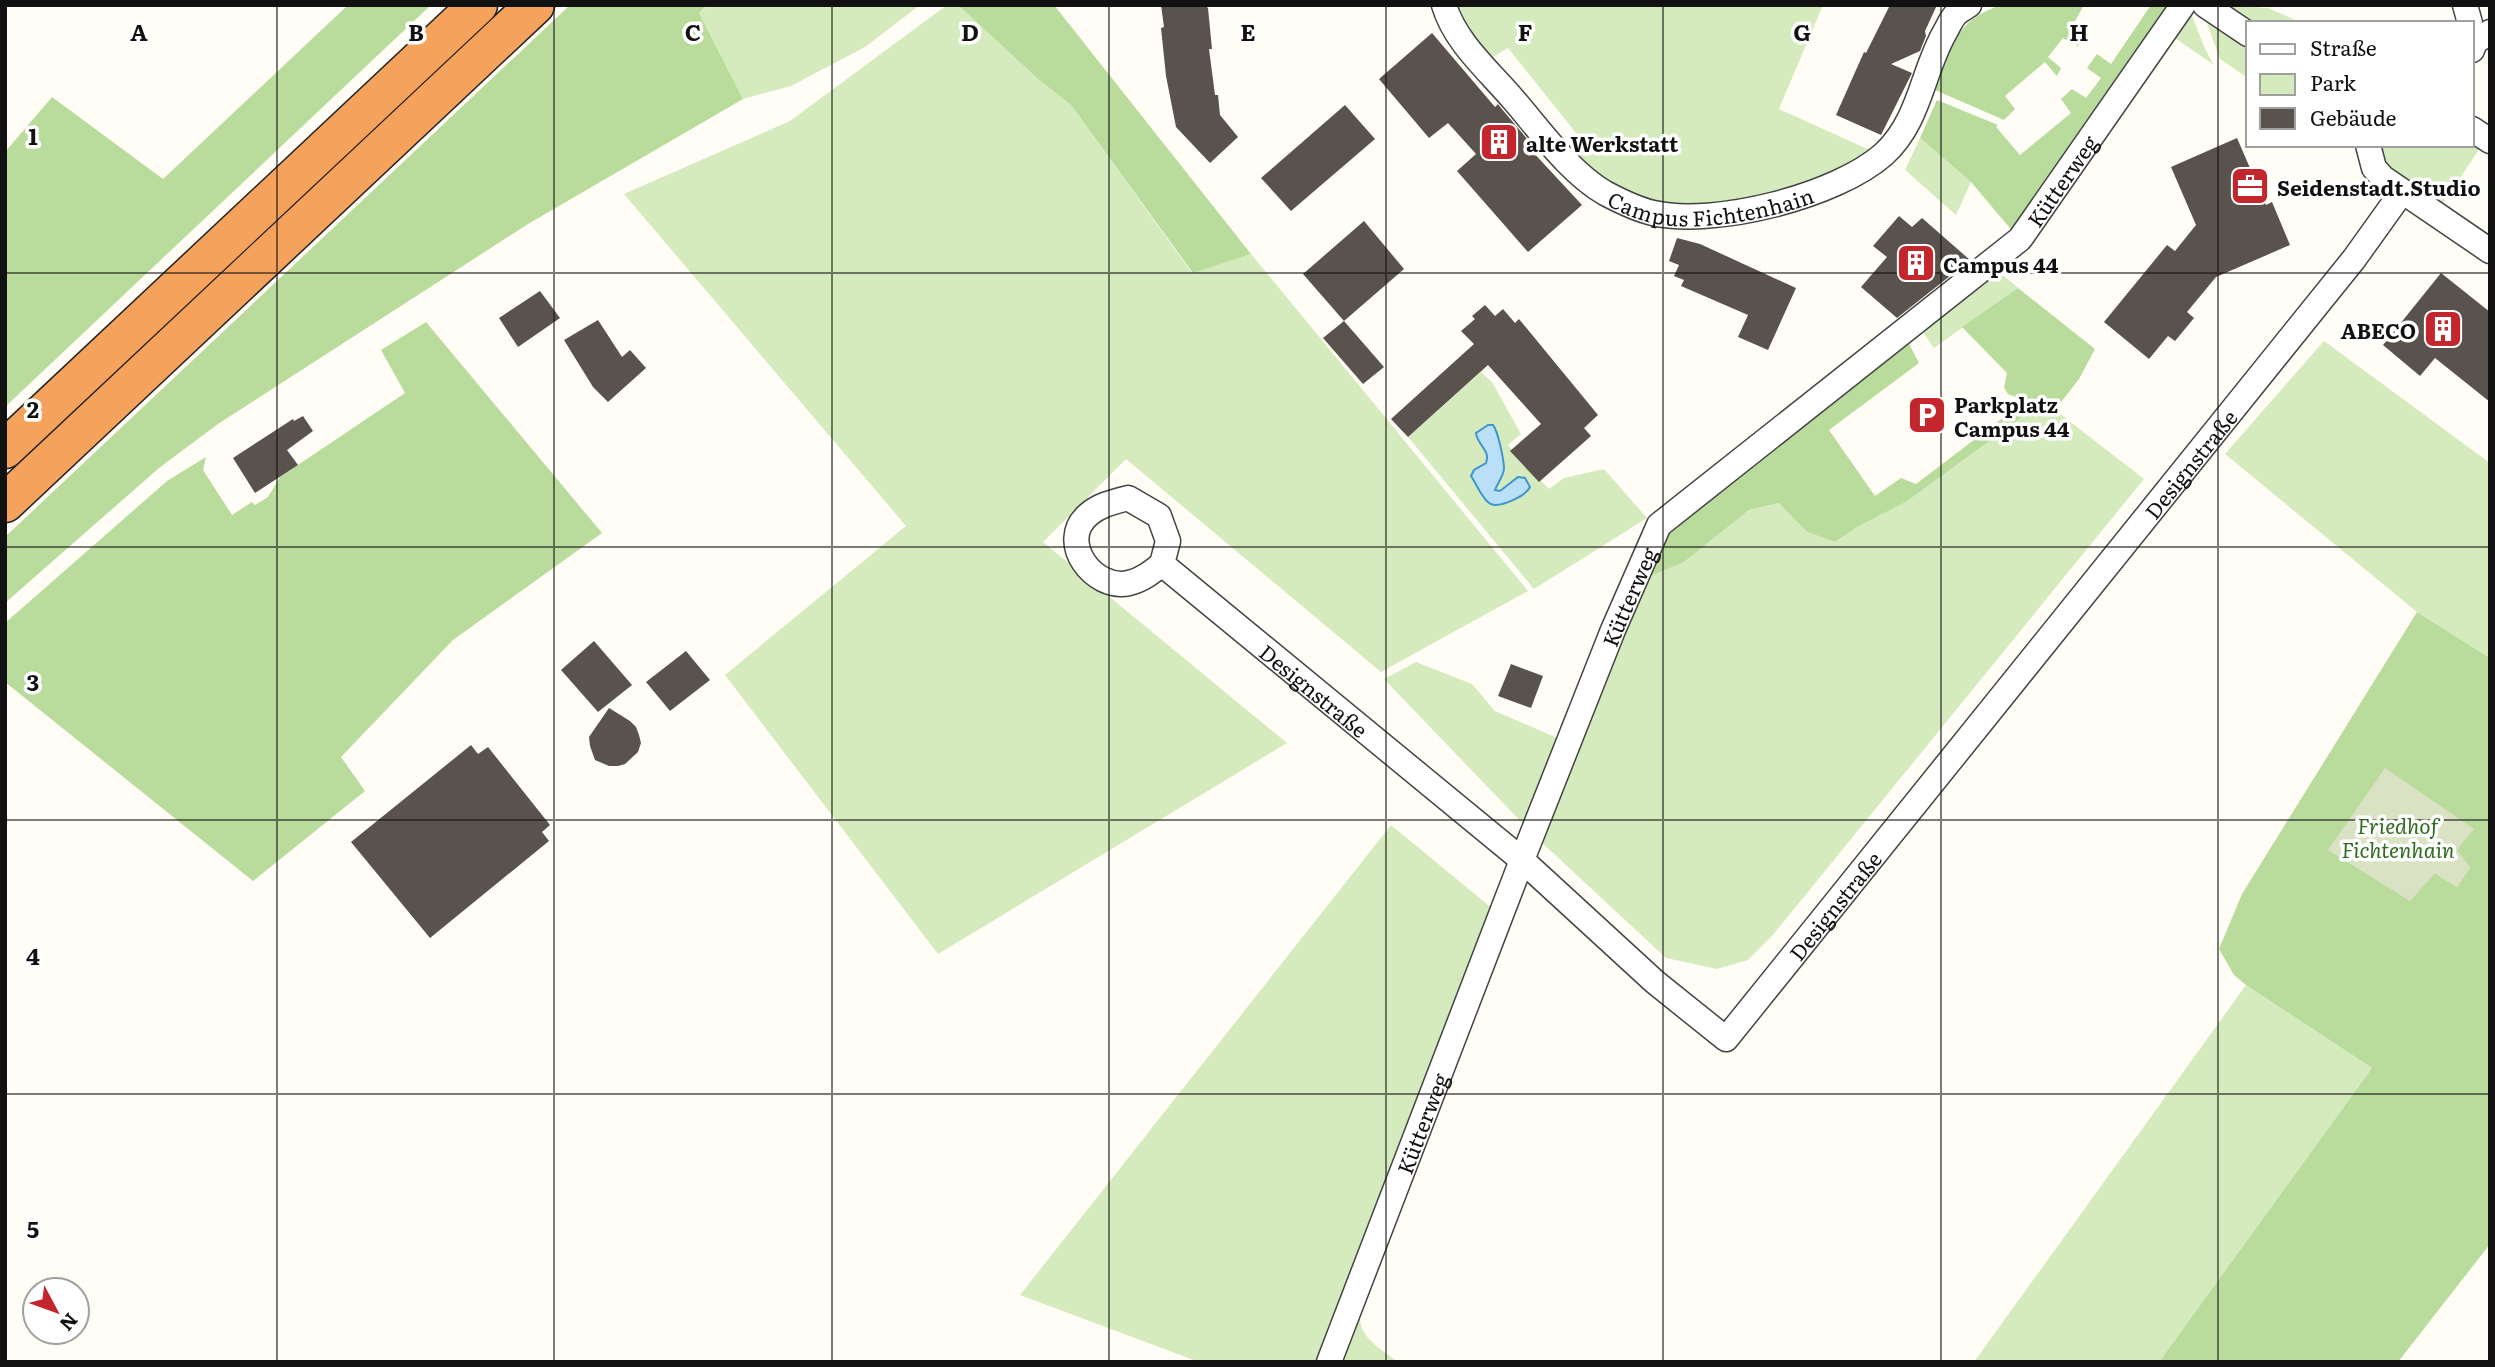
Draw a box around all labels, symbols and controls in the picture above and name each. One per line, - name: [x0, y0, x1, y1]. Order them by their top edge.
- text: A: [130, 14, 148, 48]
- text: B: [408, 14, 424, 48]
- text: C: [685, 14, 701, 48]
- text: D: [961, 14, 979, 48]
- text: E: [1240, 14, 1256, 48]
- text: F: [1518, 14, 1533, 48]
- text: G: [1793, 14, 1811, 48]
- text: H: [2069, 14, 2089, 48]
- legend: [2246, 21, 2474, 147]
- text: Straße: [2310, 31, 2377, 62]
- text: Park: [2310, 66, 2356, 97]
- text: Gebäude: [2310, 101, 2397, 132]
- text: 1: [28, 118, 38, 152]
- building icon: alte Werkstatt: [1478, 121, 1520, 163]
- place label: alte Werkstatt: [1526, 127, 1679, 158]
- street label: Kütterweg: [2018, 128, 2104, 232]
- office icon: Seidenstadt.Studio: [2229, 165, 2271, 207]
- place label: Seidenstadt.Studio: [2277, 171, 2481, 202]
- street label: Campus Fichtenhain: [1603, 178, 1817, 232]
- building icon: Campus 44: [1895, 242, 1937, 284]
- place label: Campus 44: [1943, 248, 2059, 279]
- building icon: ABECO: [2422, 308, 2464, 350]
- place label: ABECO: [2341, 314, 2416, 345]
- place label: Parkplatz Campus 44: [1954, 388, 2070, 443]
- text: 2: [27, 391, 39, 425]
- parking icon: Parkplatz Campus 44: [1906, 394, 1948, 436]
- street label: Designstraße: [2136, 402, 2243, 525]
- street label: Kütterweg: [1593, 541, 1663, 651]
- street label: Designstraße: [1254, 636, 1376, 744]
- text: 3: [27, 664, 39, 698]
- park label: Friedhof Fichtenhain: [2342, 809, 2455, 864]
- street label: Designstraße: [1780, 844, 1888, 966]
- text: 4: [26, 938, 40, 972]
- street label: Kütterweg: [1387, 1068, 1454, 1178]
- text: 5: [27, 1211, 39, 1245]
- north arrow: [21, 1276, 91, 1346]
- text: N: [54, 1308, 85, 1338]

